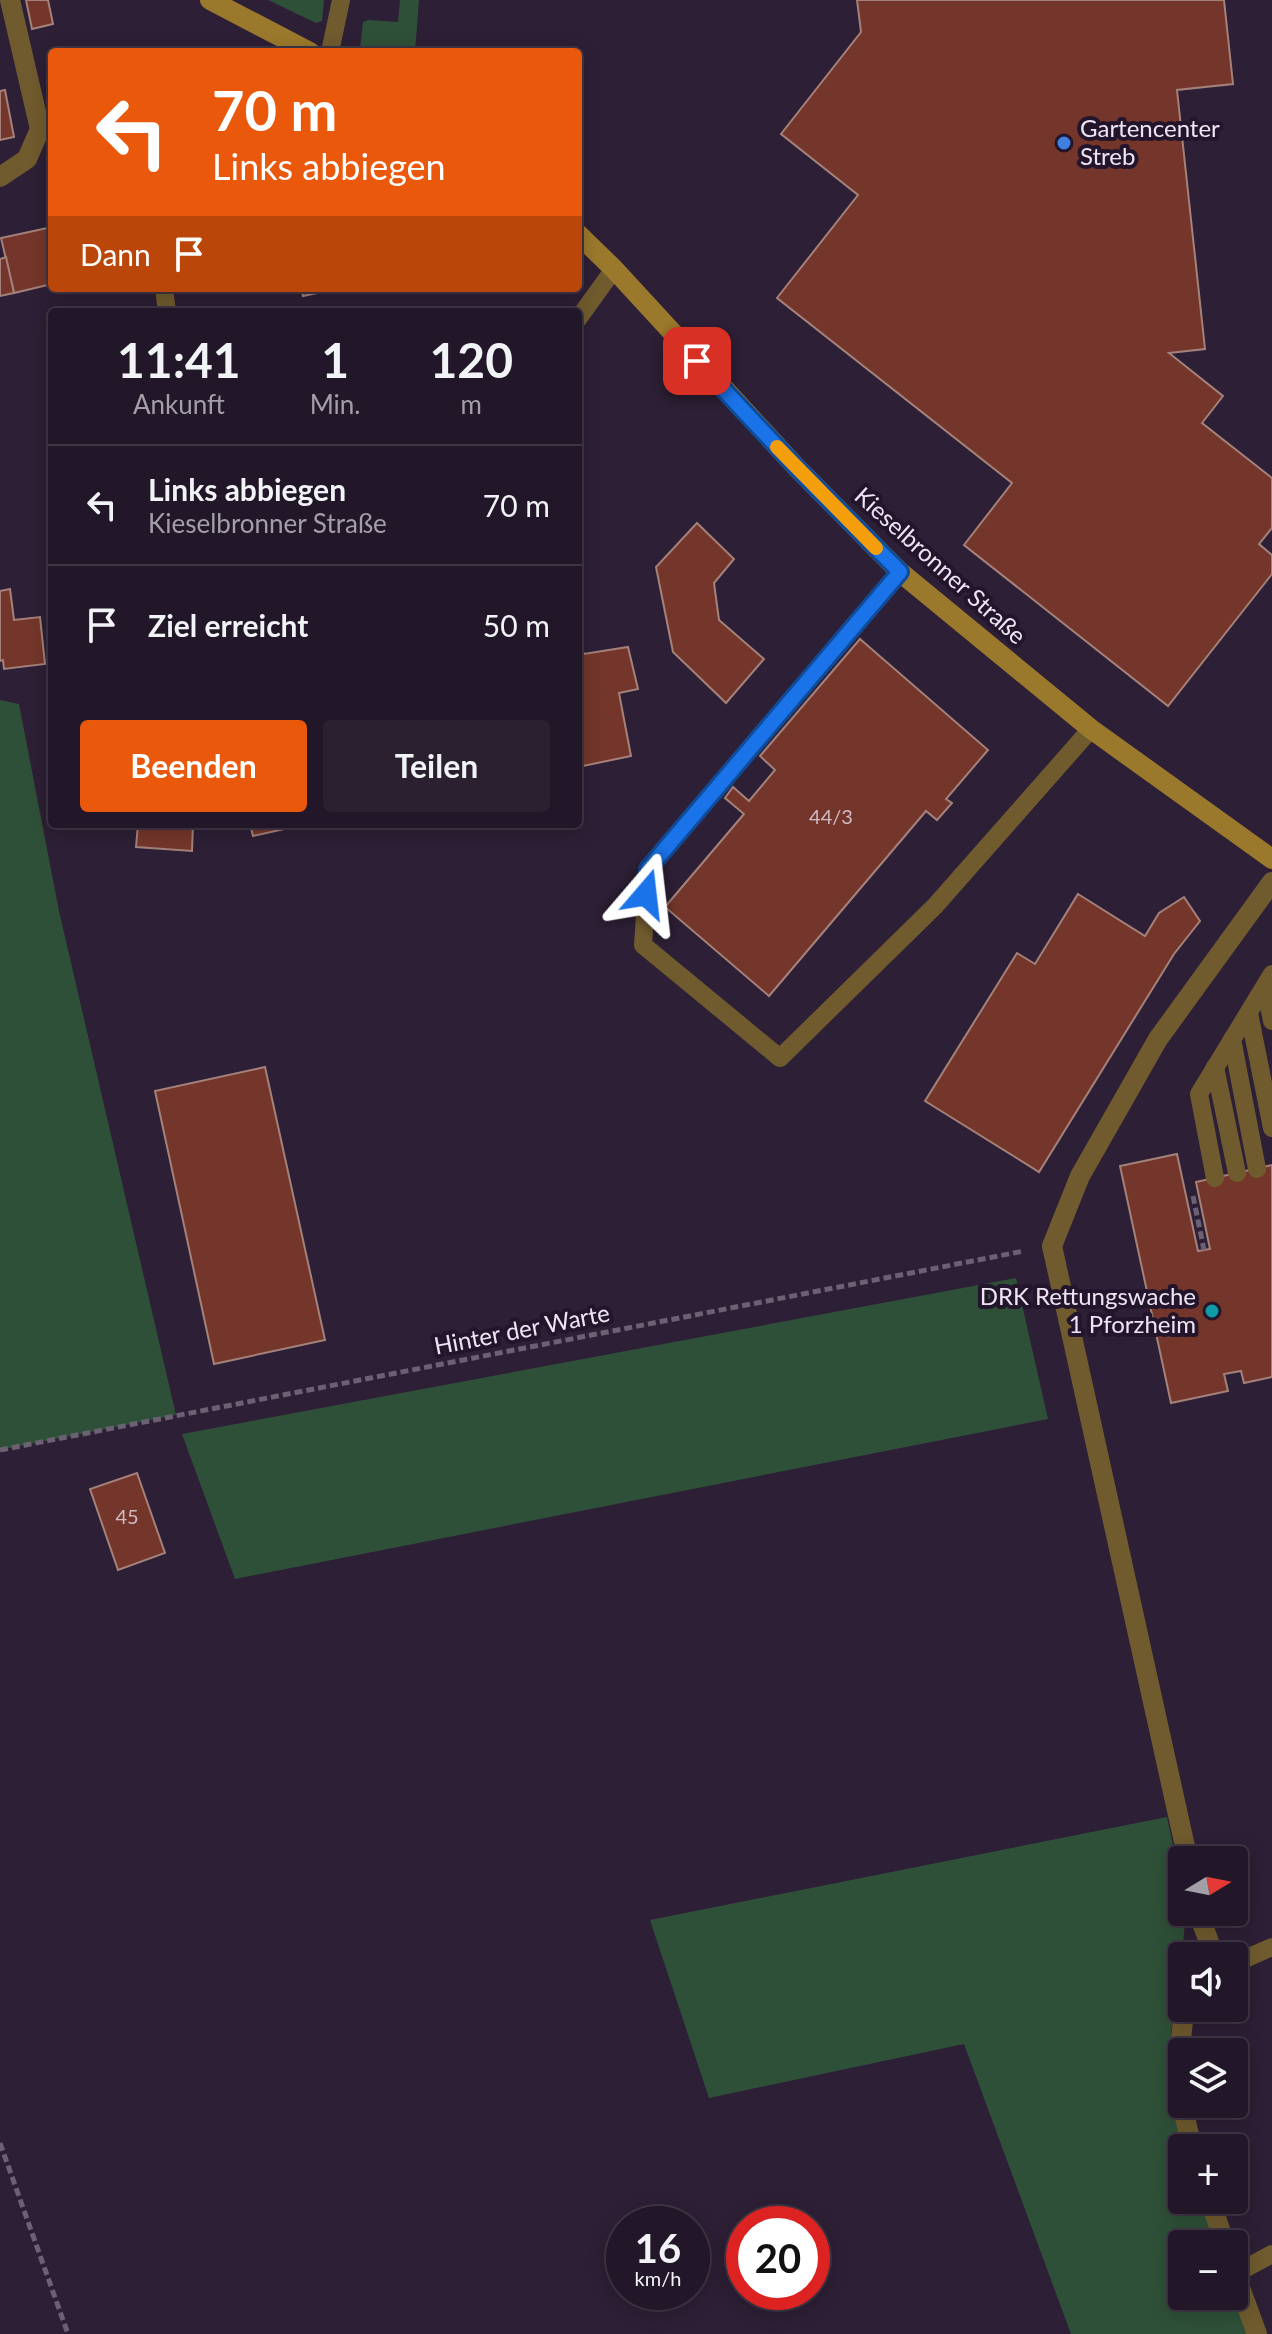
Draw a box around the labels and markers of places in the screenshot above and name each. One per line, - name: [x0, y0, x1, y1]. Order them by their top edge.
- place label: Gartencenter Streb: [1080, 113, 1220, 170]
- marker: Gartencenter Streb: [1055, 134, 1073, 152]
- pin: [663, 327, 731, 395]
- place label: DRK Rettungswache 1 Pforzheim: [980, 1281, 1196, 1338]
- marker: DRK Rettungswache 1 Pforzheim: [1203, 1302, 1221, 1320]

